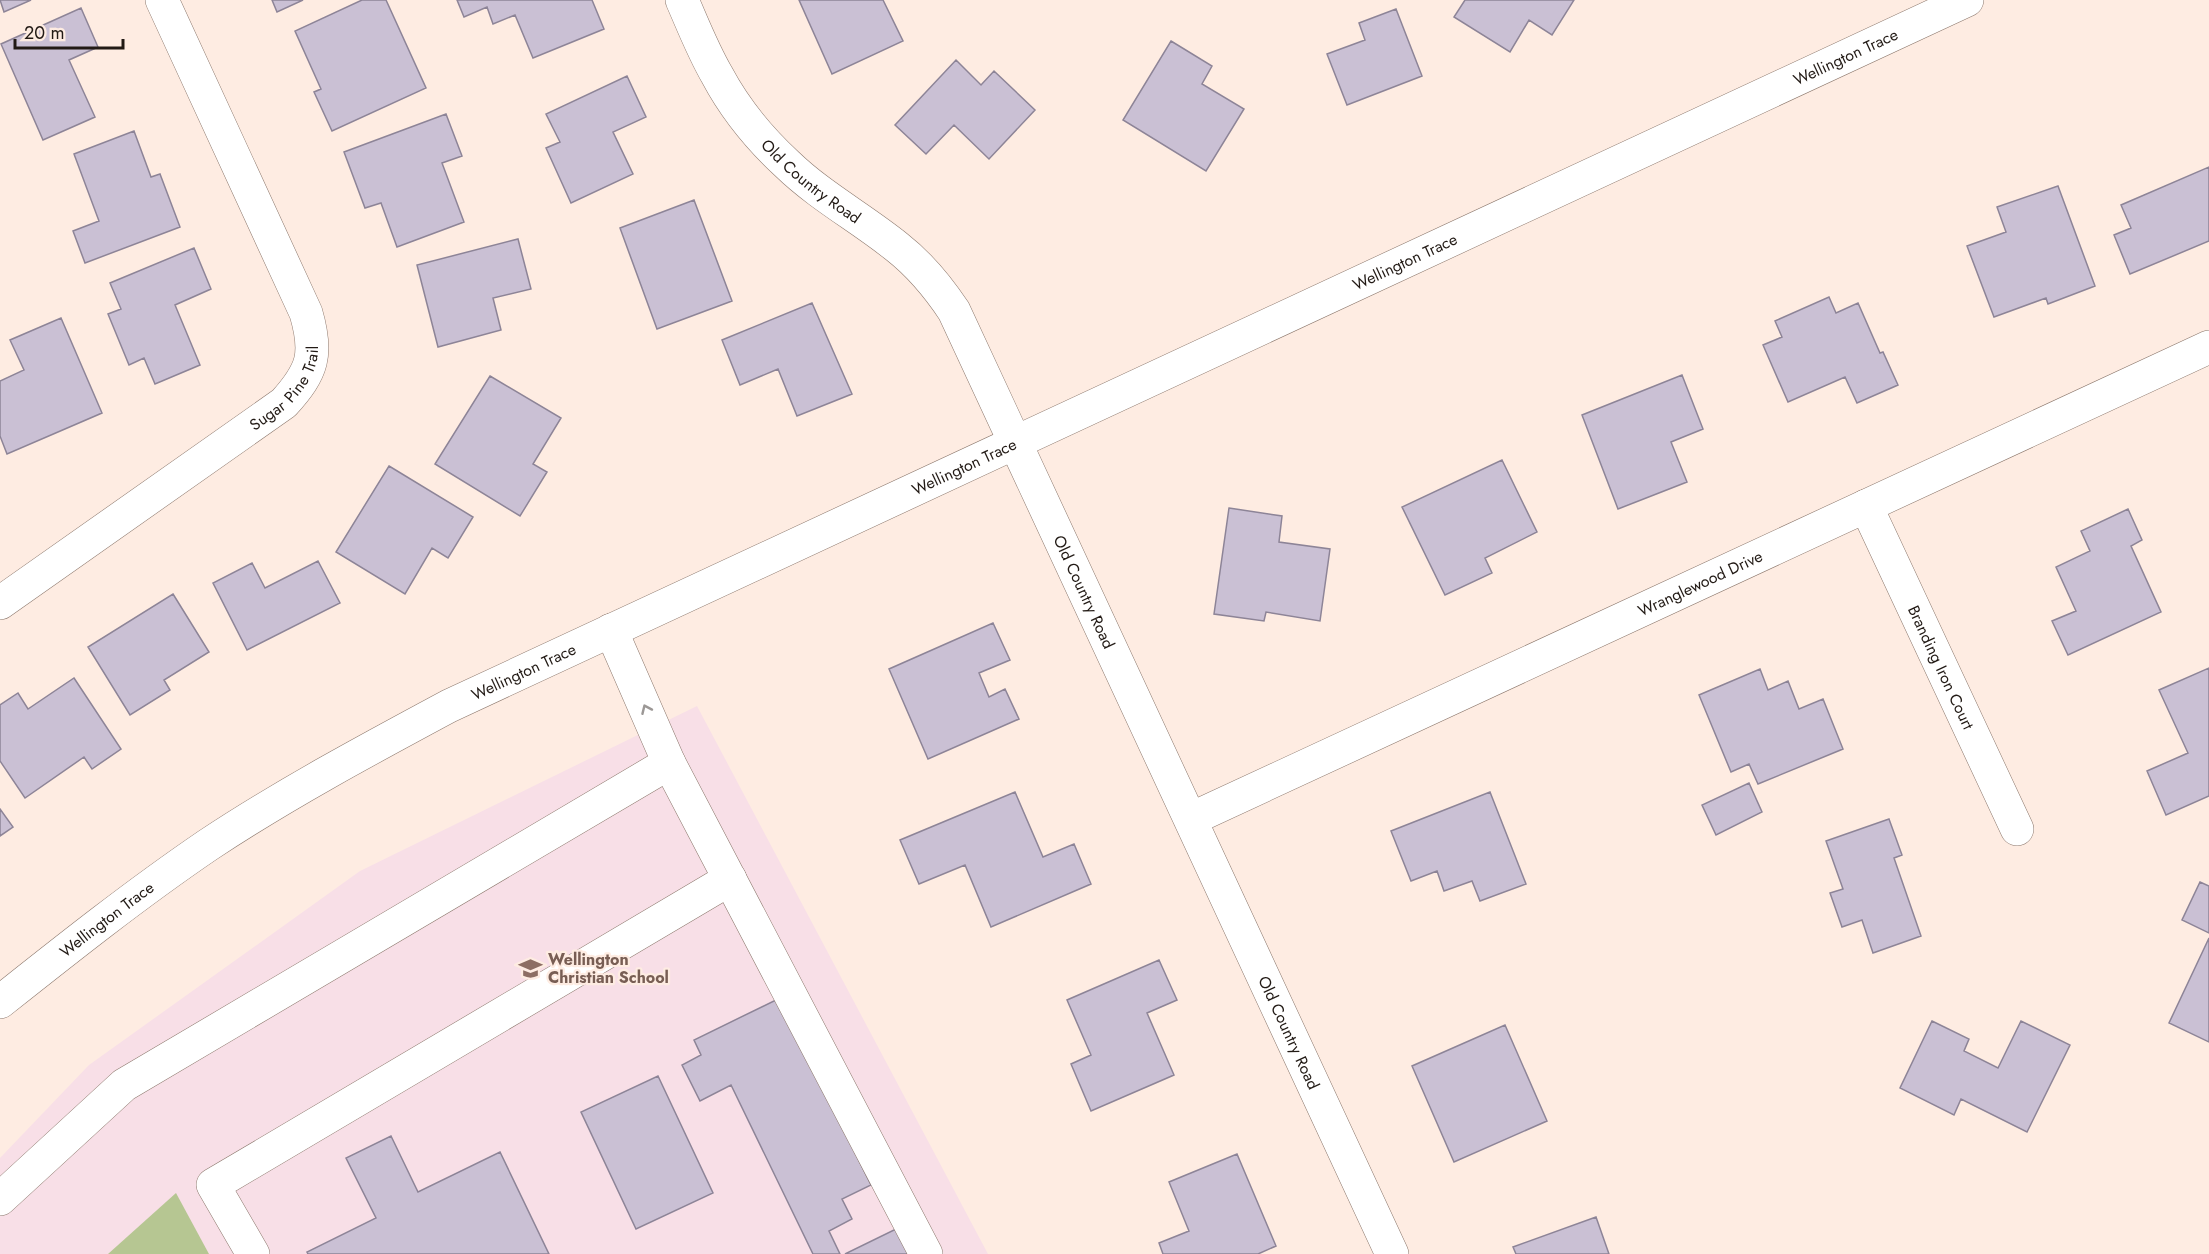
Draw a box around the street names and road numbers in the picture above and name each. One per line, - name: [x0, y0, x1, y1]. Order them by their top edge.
- street label: Wellington Trace: [1790, 23, 1902, 91]
- street label: Old Country Road: [756, 134, 865, 229]
- street label: Wellington Trace: [1349, 228, 1461, 296]
- street label: Sugar Pine Trail: [245, 346, 324, 436]
- street label: Wellington Trace: [908, 433, 1020, 501]
- street label: Old Country Road: [1048, 531, 1120, 653]
- street label: Wranglewood Drive: [1634, 545, 1766, 622]
- street label: Branding Iron Court: [1902, 602, 1980, 734]
- street label: Wellington Trace: [468, 638, 580, 706]
- street label: Wellington Trace: [55, 876, 159, 963]
- street label: Old Country Road: [1252, 972, 1325, 1093]

